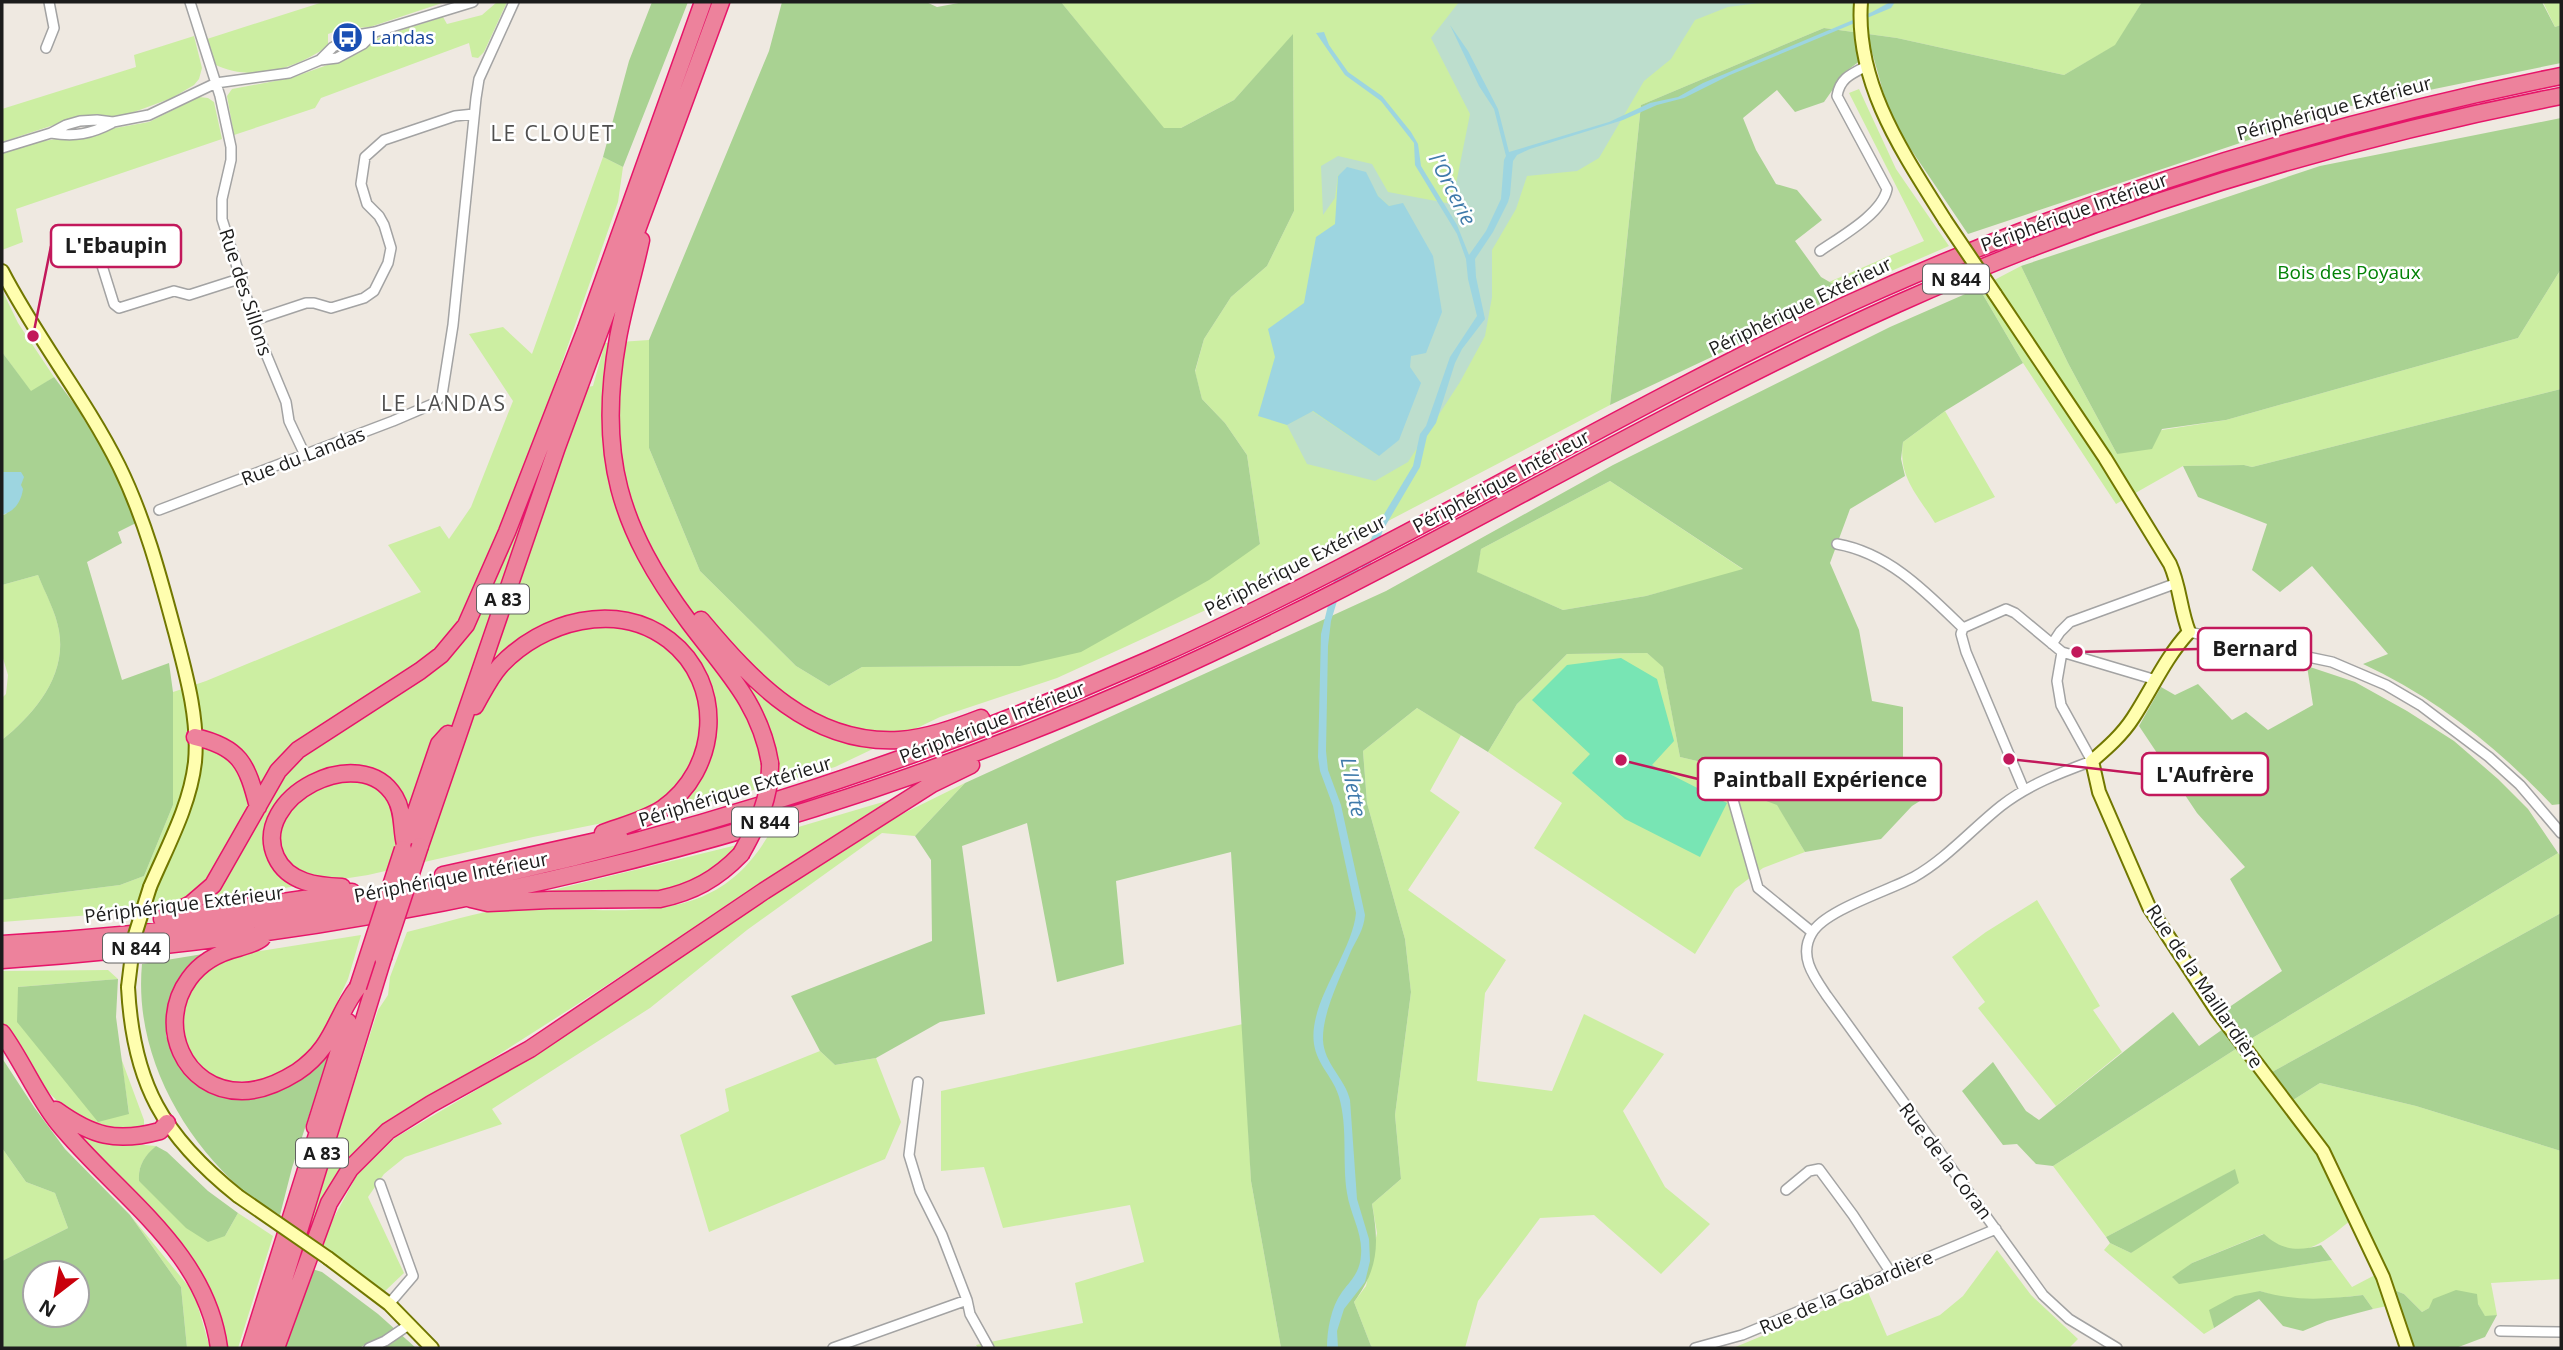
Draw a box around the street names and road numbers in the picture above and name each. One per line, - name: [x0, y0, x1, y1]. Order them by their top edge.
- street label: Périphérique Extérieur: [2234, 69, 2434, 147]
- street label: Périphérique Intérieur: [1977, 166, 2171, 258]
- street label: Rue des Sillons: [213, 225, 279, 359]
- street label: Périphérique Extérieur: [1704, 250, 1896, 362]
- road number: N 844: [1923, 264, 1989, 293]
- street label: Rue du Landas: [237, 420, 369, 492]
- street label: Périphérique Intérieur: [1408, 423, 1594, 539]
- street label: Périphérique Extérieur: [1200, 508, 1390, 622]
- road number: A 83: [477, 584, 529, 614]
- street label: Périphérique Intérieur: [895, 674, 1089, 769]
- street label: Périphérique Extérieur: [635, 749, 835, 833]
- road number: N 844: [732, 808, 798, 836]
- street label: Périphérique Intérieur: [352, 845, 550, 909]
- street label: Périphérique Extérieur: [83, 879, 285, 929]
- street label: Rue de la Maillardière: [2140, 899, 2270, 1073]
- road number: N 844: [103, 933, 169, 962]
- street label: Rue de la Coran: [1894, 1097, 1998, 1225]
- road number: A 83: [296, 1138, 348, 1168]
- street label: Rue de la Gabardière: [1755, 1244, 1937, 1340]

